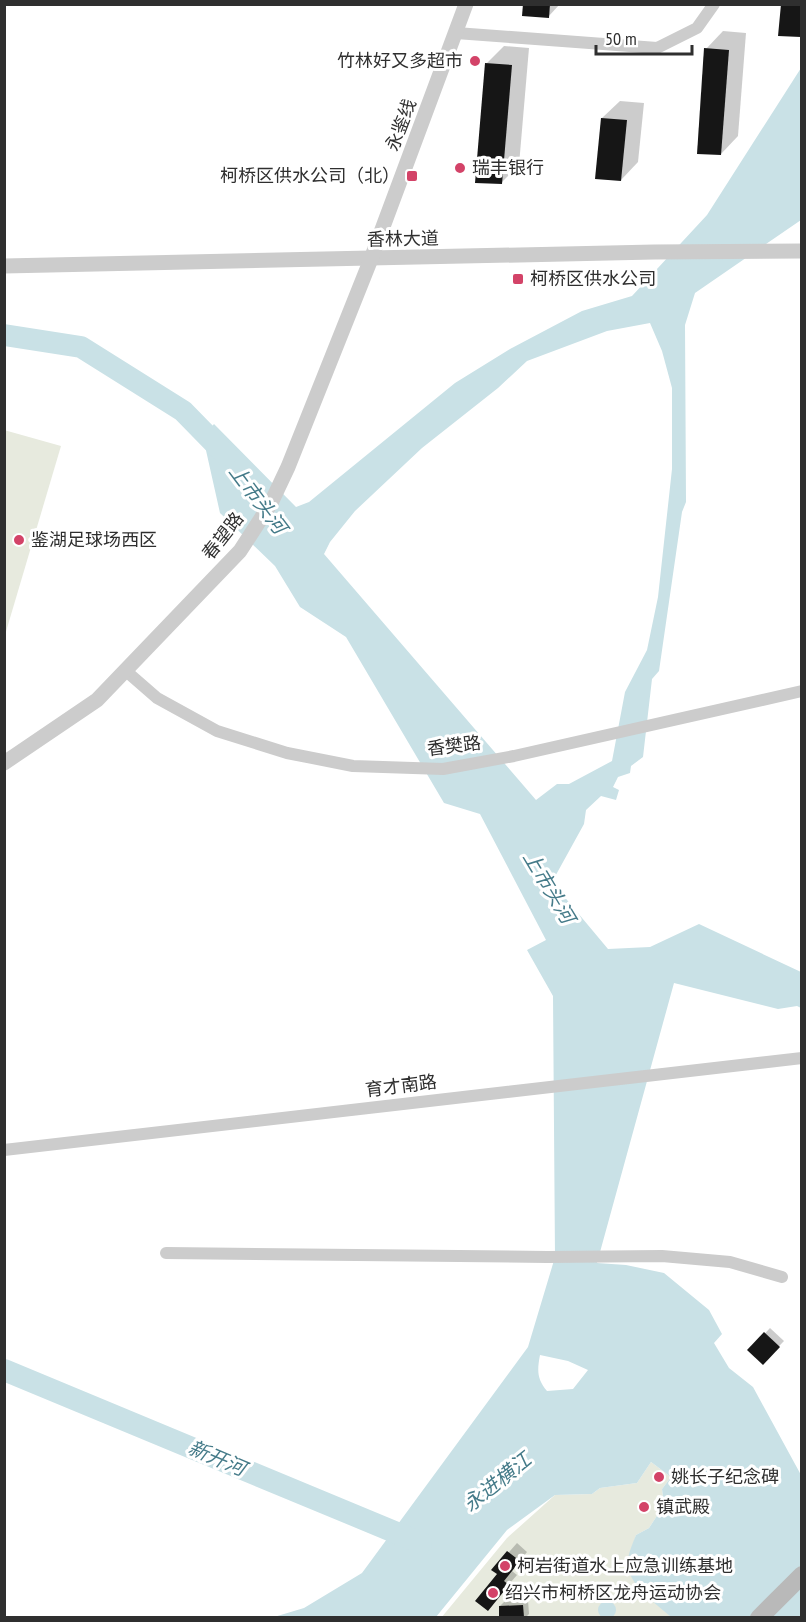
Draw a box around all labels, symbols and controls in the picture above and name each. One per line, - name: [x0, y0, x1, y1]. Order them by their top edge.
- scale bar: [596, 18, 692, 56]
- text: 50 m: [605, 27, 637, 50]
- place label: 竹林好又多超市: [337, 49, 463, 72]
- marker: 竹林好又多超市: [468, 54, 482, 68]
- street label: 永鉴线: [380, 95, 421, 154]
- place label: 瑞丰银行: [472, 156, 544, 179]
- marker: 瑞丰银行: [453, 161, 467, 175]
- place label: 柯桥区供水公司（北）: [220, 164, 400, 187]
- marker: 柯桥区供水公司（北）: [405, 169, 419, 183]
- street label: 香林大道: [367, 226, 439, 251]
- place label: 柯桥区供水公司: [530, 267, 656, 290]
- marker: 柯桥区供水公司: [511, 272, 525, 286]
- water label: 上市头河: [224, 459, 295, 542]
- street label: 春望路: [197, 507, 248, 564]
- place label: 鉴湖足球场西区: [31, 528, 157, 551]
- marker: 鉴湖足球场西区: [12, 533, 26, 547]
- street label: 香樊路: [426, 731, 482, 760]
- water label: 上市头河: [517, 846, 583, 931]
- street label: 育才南路: [364, 1070, 438, 1101]
- water label: 新开河: [184, 1434, 253, 1483]
- water label: 永进横江: [458, 1445, 538, 1517]
- place label: 姚长子纪念碑: [671, 1465, 779, 1488]
- marker: 姚长子纪念碑: [652, 1470, 666, 1484]
- place label: 镇武殿: [656, 1495, 710, 1518]
- marker: 镇武殿: [637, 1500, 651, 1514]
- place label: 柯岩街道水上应急训练基地: [517, 1554, 733, 1577]
- marker: 柯岩街道水上应急训练基地: [498, 1559, 512, 1573]
- place label: 绍兴市柯桥区龙舟运动协会: [505, 1581, 721, 1604]
- marker: 绍兴市柯桥区龙舟运动协会: [486, 1586, 500, 1600]

